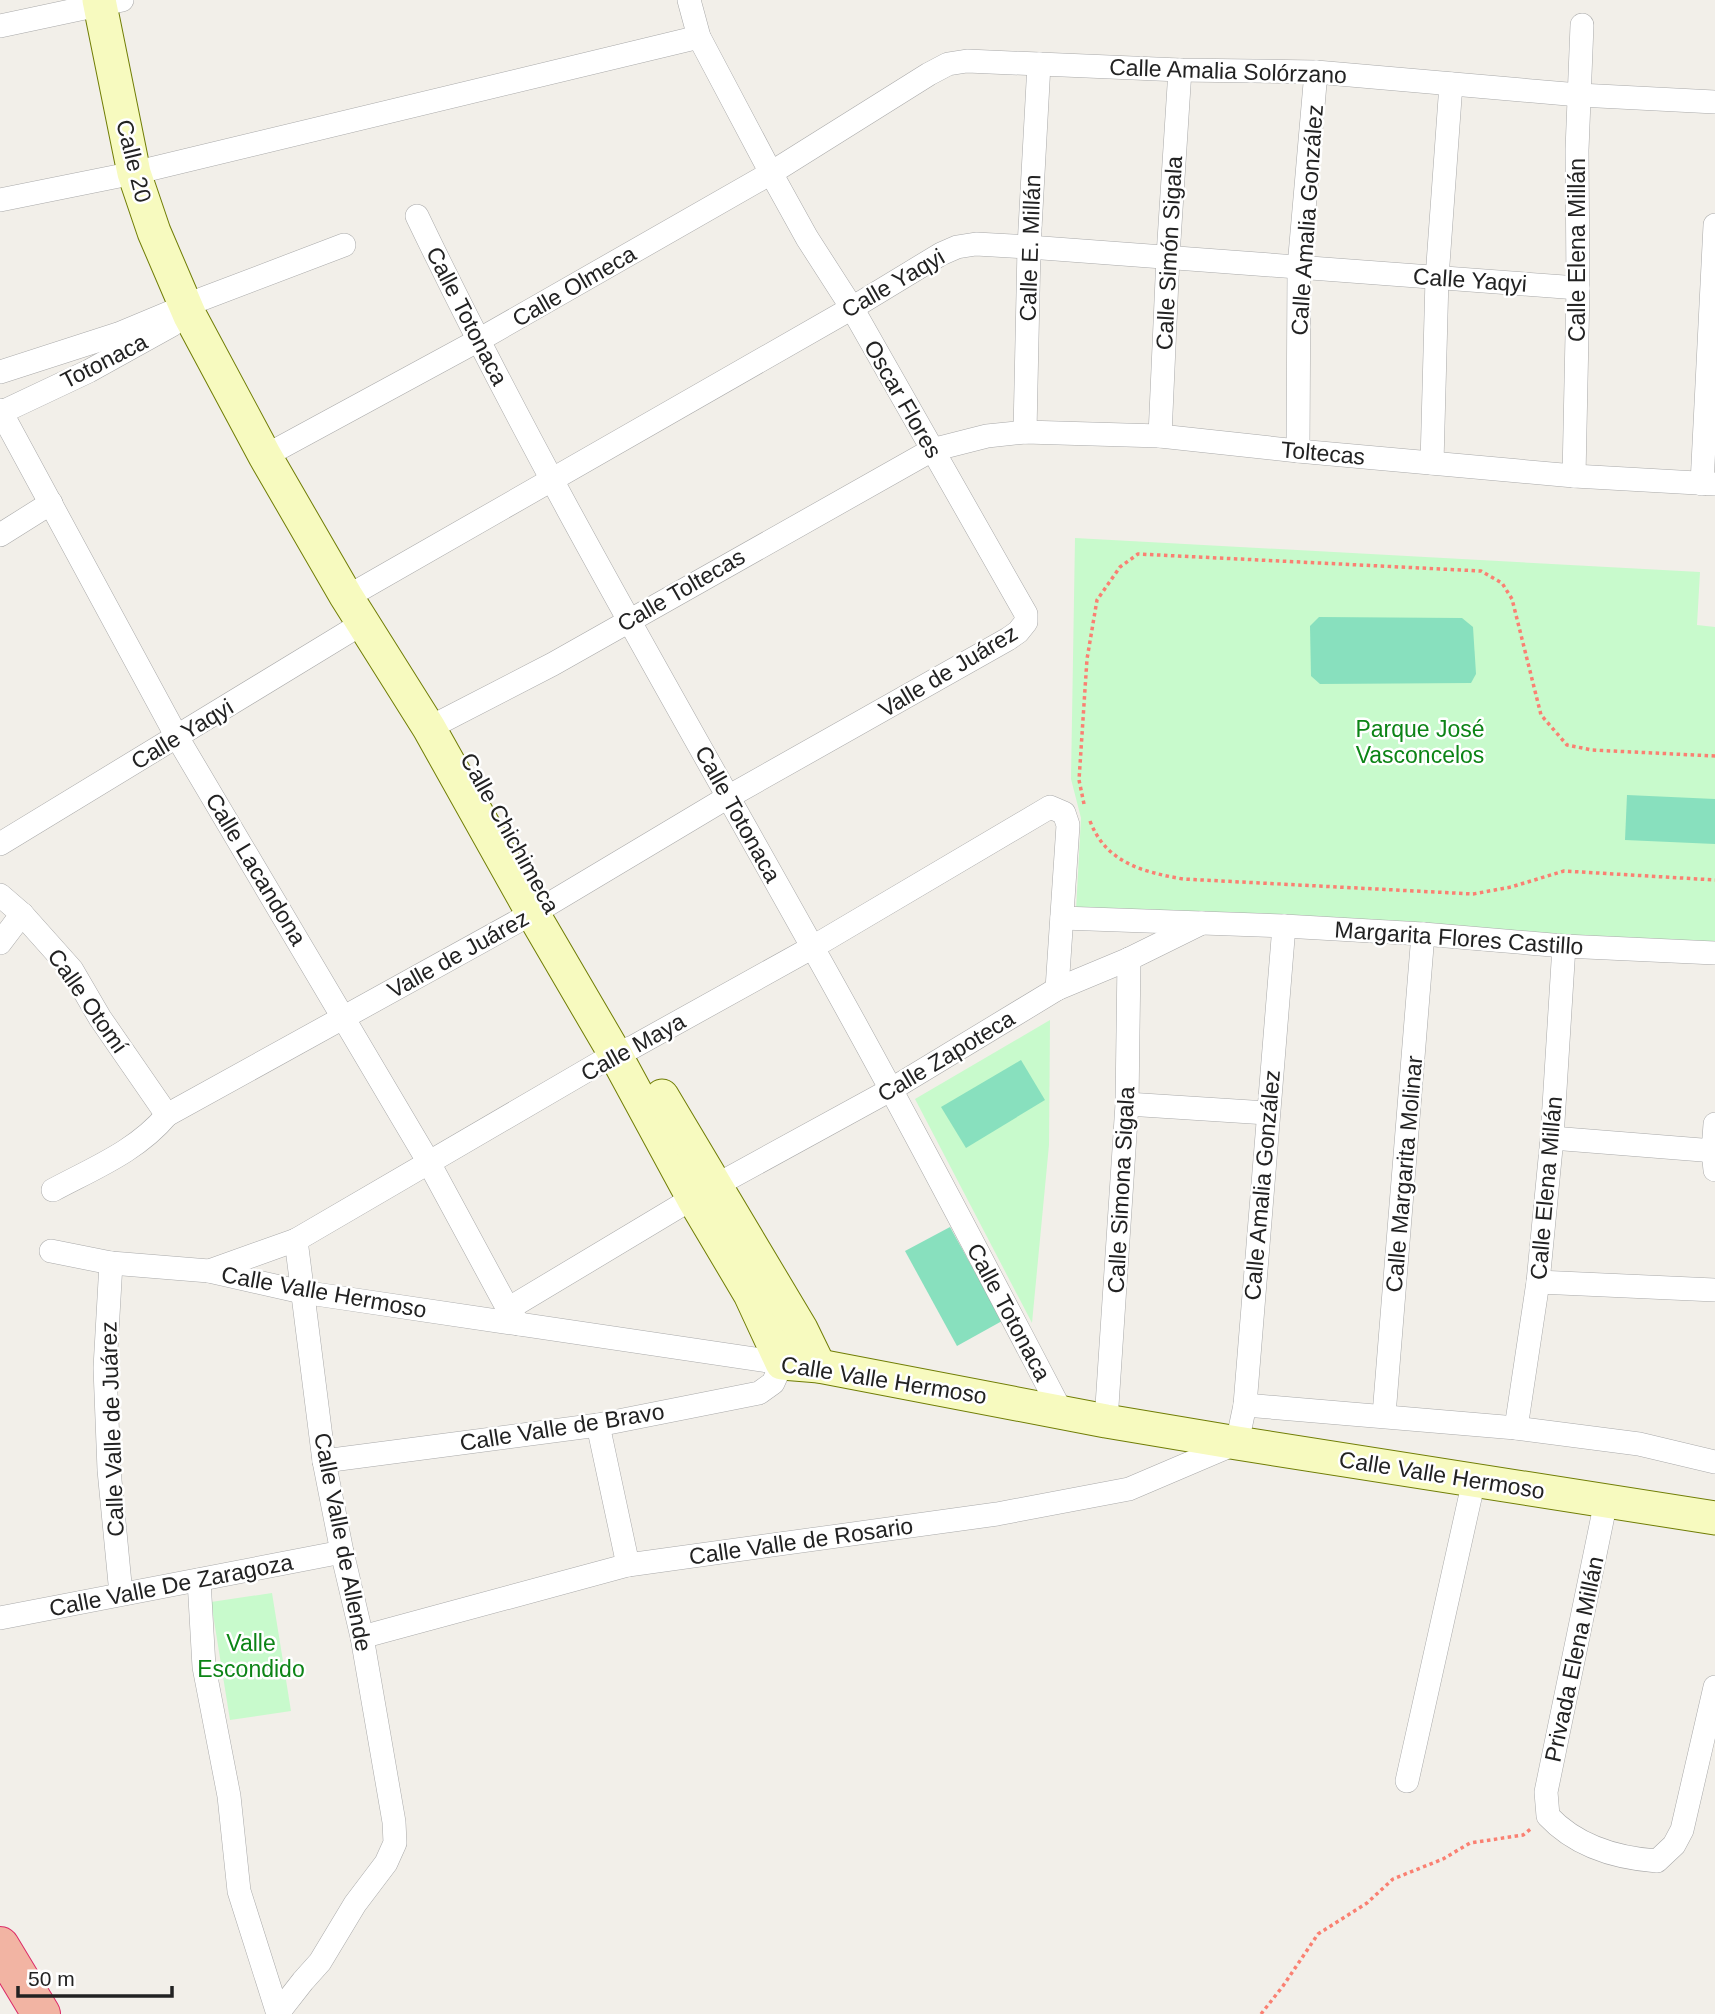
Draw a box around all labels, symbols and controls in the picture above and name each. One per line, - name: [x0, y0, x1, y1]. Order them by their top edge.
- street label: Calle Amalia Solórzano: [1109, 54, 1347, 88]
- street label: Calle Amalia González: [1286, 104, 1328, 336]
- street label: Calle 20: [111, 117, 157, 205]
- street label: Calle Simón Sigala: [1151, 155, 1187, 351]
- street label: Calle Elena Millán: [1564, 158, 1590, 342]
- street label: Calle E. Millán: [1014, 174, 1046, 322]
- street label: Calle Olmeca: [508, 240, 640, 332]
- street label: Calle Totonaca: [421, 242, 513, 390]
- street label: Calle Yaqyi: [837, 243, 949, 323]
- street label: Calle Yaqyi: [1412, 263, 1528, 297]
- street label: Totonaca: [57, 328, 152, 394]
- street label: Oscar Flores: [859, 335, 947, 463]
- street label: Toltecas: [1280, 436, 1366, 470]
- street label: Calle Toltecas: [613, 543, 749, 637]
- street label: Valle de Juárez: [874, 619, 1022, 723]
- street label: Calle Yaqyi: [126, 693, 238, 775]
- park label: Parque José Vasconcelos: [1355, 716, 1485, 768]
- street label: Calle Totonaca: [690, 741, 786, 887]
- street label: Calle Chichimeca: [455, 748, 565, 918]
- street label: Calle Lacandona: [200, 788, 312, 950]
- street label: Valle de Juárez: [383, 905, 533, 1003]
- street label: Margarita Flores Castillo: [1334, 916, 1584, 960]
- street label: Calle Otomí: [43, 944, 134, 1059]
- street label: Calle Zapoteca: [873, 1005, 1019, 1107]
- street label: Calle Maya: [576, 1008, 690, 1086]
- street label: Calle Margarita Molinar: [1381, 1054, 1427, 1294]
- street label: Calle Amalia González: [1239, 1069, 1285, 1301]
- street label: Calle Simona Sigala: [1103, 1086, 1139, 1294]
- street label: Calle Elena Millán: [1525, 1095, 1567, 1281]
- street label: Calle Totonaca: [962, 1239, 1056, 1385]
- street label: Calle Valle Hermoso: [219, 1261, 429, 1323]
- street label: Calle Valle de Juárez: [95, 1321, 129, 1537]
- street label: Calle Valle Hermoso: [779, 1351, 989, 1409]
- street label: Calle Valle de Bravo: [458, 1398, 666, 1456]
- street label: Calle Valle de Allende: [309, 1431, 377, 1653]
- street label: Calle Valle Hermoso: [1337, 1446, 1547, 1504]
- street label: Calle Valle de Rosario: [687, 1512, 915, 1570]
- street label: Calle Valle De Zaragoza: [47, 1549, 295, 1621]
- street label: Privada Elena Millán: [1539, 1554, 1609, 1764]
- park label: Valle Escondido: [197, 1630, 305, 1682]
- scale bar: [18, 1954, 172, 1998]
- text: 50 m: [28, 1967, 75, 1990]

